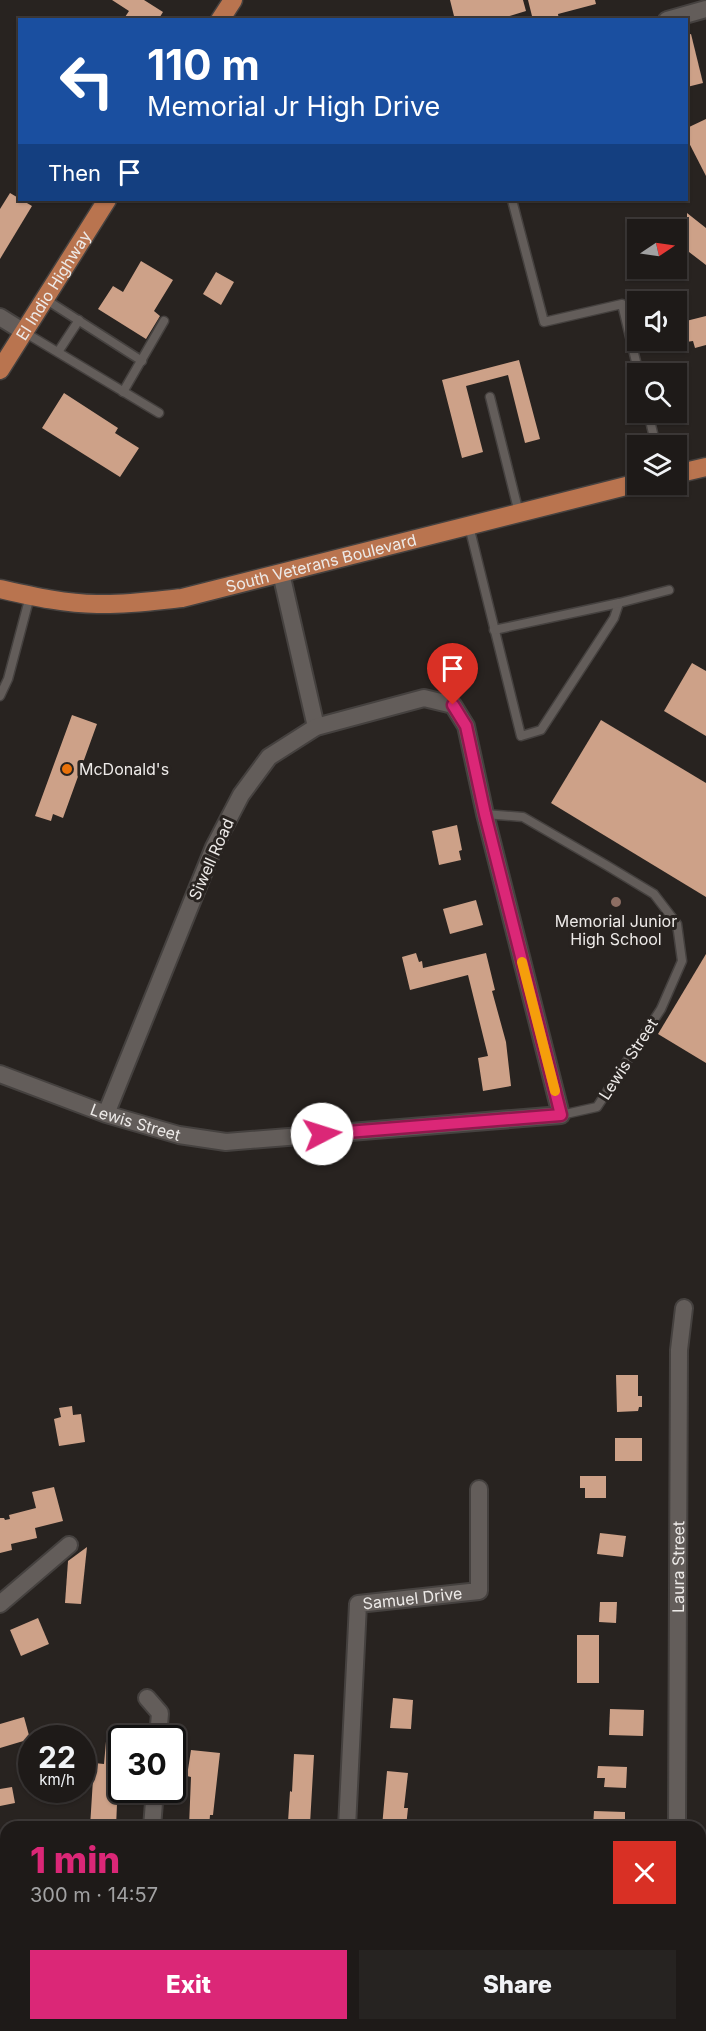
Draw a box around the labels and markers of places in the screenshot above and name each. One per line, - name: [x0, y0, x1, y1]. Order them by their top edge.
- pin: [427, 643, 478, 705]
- place label: McDonald's: [79, 759, 169, 779]
- marker: McDonald's: [60, 762, 74, 776]
- marker: Memorial Junior High School: [609, 895, 623, 909]
- place label: Memorial Junior High School: [555, 911, 677, 949]

